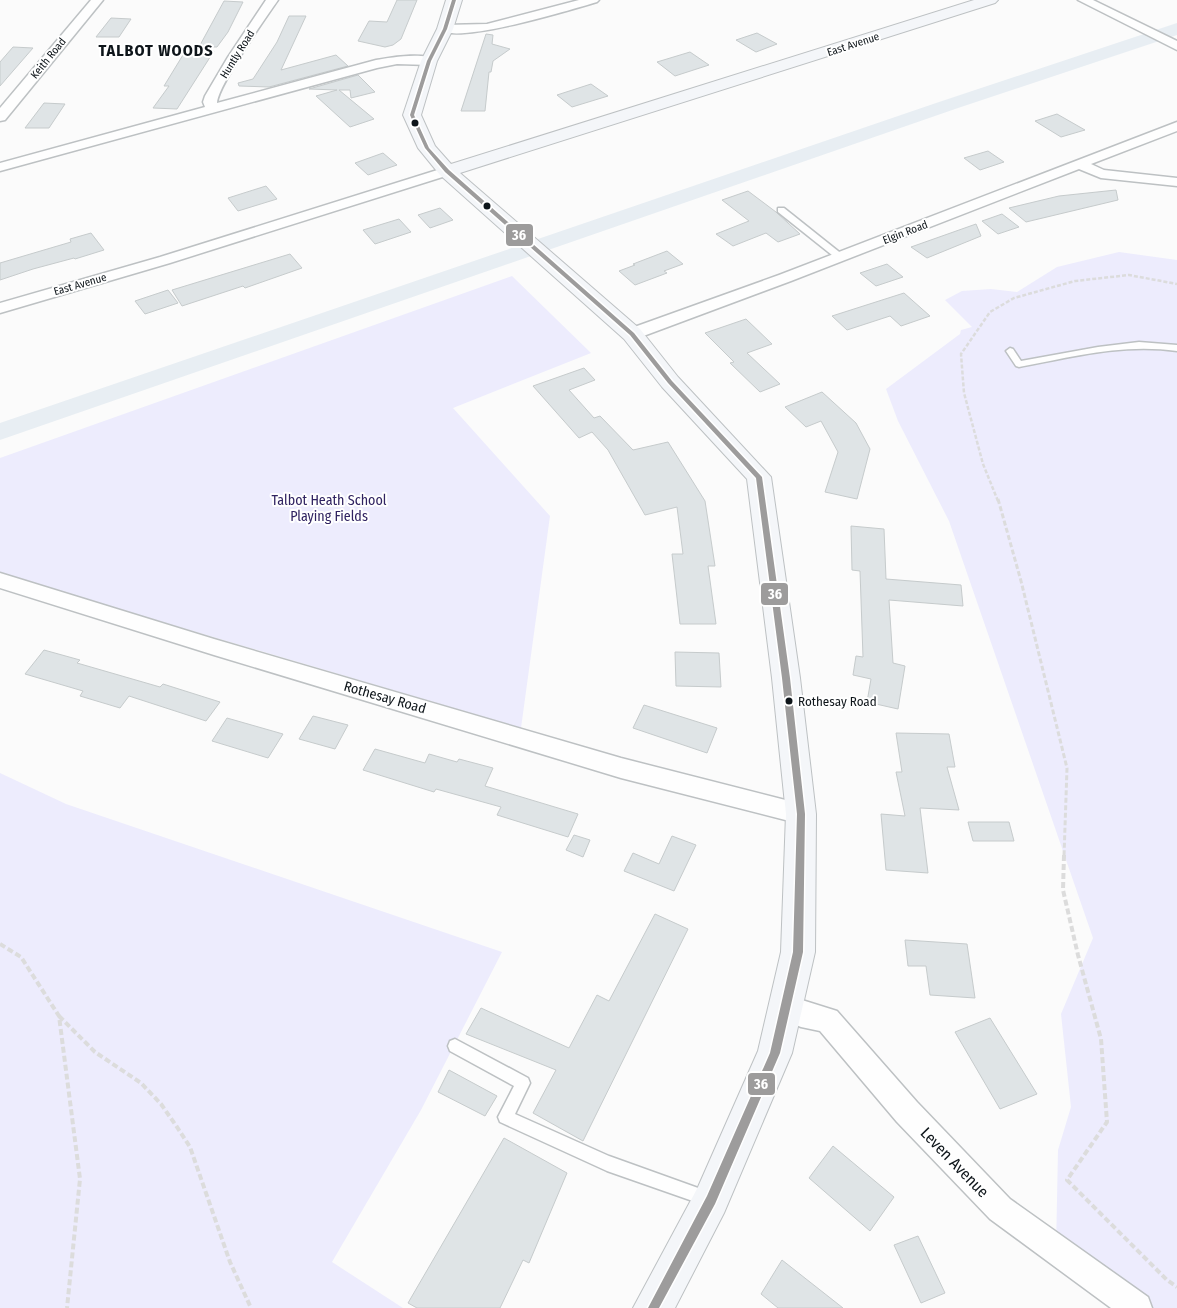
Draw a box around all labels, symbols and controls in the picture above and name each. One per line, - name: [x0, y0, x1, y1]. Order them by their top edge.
- street label: Huntly Road: [217, 28, 257, 81]
- street label: East Avenue: [825, 30, 881, 59]
- street label: Keith Road: [28, 35, 69, 81]
- district label: TALBOT WOODS: [98, 41, 214, 60]
- unlabelled marker: [410, 118, 420, 128]
- unlabelled marker: [482, 201, 492, 211]
- street label: Elgin Road: [881, 218, 930, 247]
- line badge: 36: [505, 223, 534, 247]
- text: 36: [511, 227, 526, 244]
- street label: East Avenue: [52, 271, 108, 298]
- park label: Talbot Heath School Playing Fields: [272, 492, 387, 525]
- line badge: 36: [760, 582, 789, 606]
- text: 36: [767, 586, 782, 603]
- street label: Rothesay Road: [342, 678, 428, 717]
- place label: Rothesay Road: [798, 694, 877, 709]
- marker: Rothesay Road: [784, 696, 794, 706]
- line badge: 36: [747, 1072, 776, 1096]
- text: 36: [753, 1076, 768, 1093]
- street label: Leven Avenue: [917, 1123, 993, 1201]

